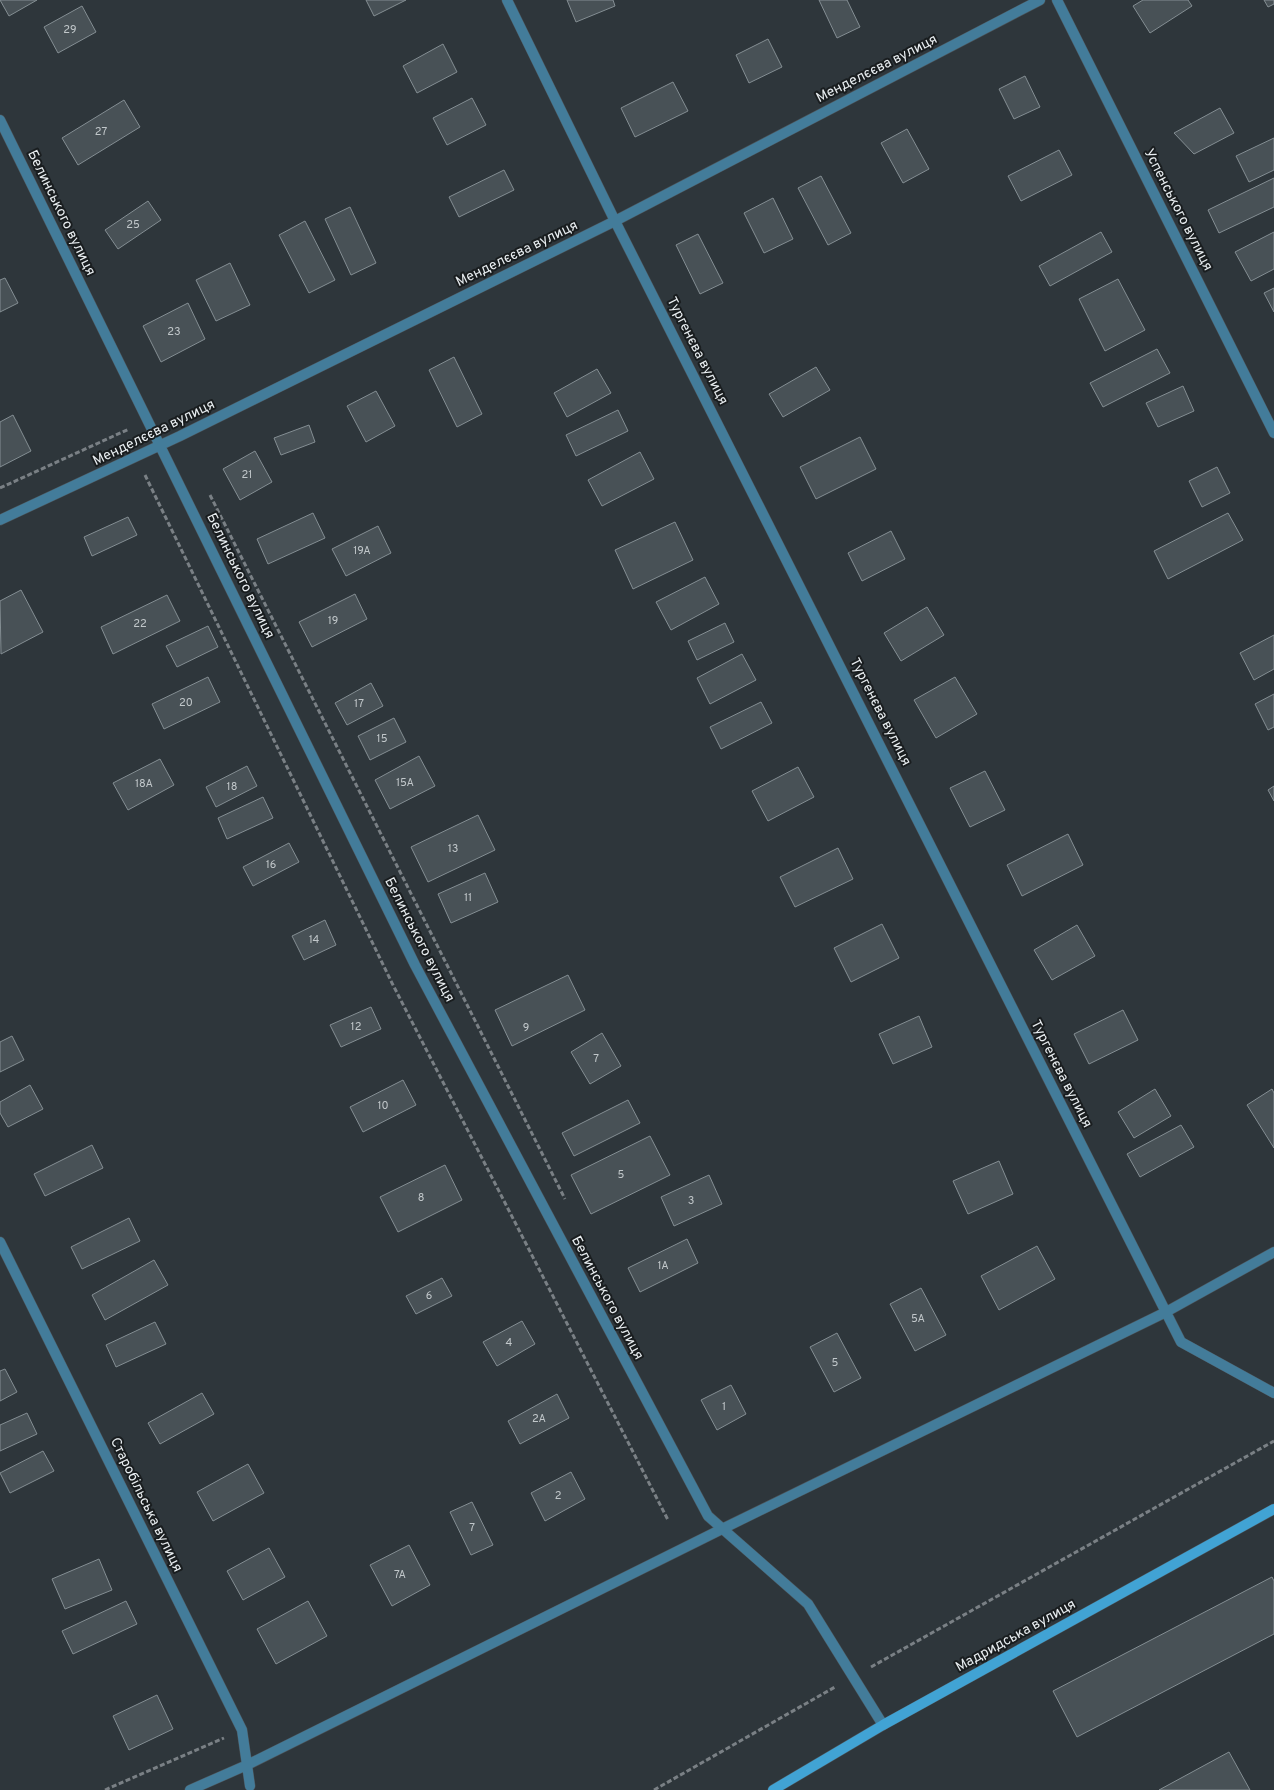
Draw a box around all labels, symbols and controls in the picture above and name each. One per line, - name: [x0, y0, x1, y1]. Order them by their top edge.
- house number: 29: [63, 23, 77, 37]
- street label: Менделєєва вулиця: [814, 31, 940, 107]
- house number: 27: [95, 125, 107, 139]
- street label: Успенського вулиця: [1140, 146, 1216, 274]
- street label: Белинського вулиця: [23, 147, 99, 279]
- street label: Менделєєва вулиця: [453, 217, 581, 291]
- house number: 25: [126, 218, 140, 232]
- street label: Тургенєва вулиця: [662, 294, 732, 408]
- house number: 23: [167, 325, 181, 339]
- street label: Менделєєва вулиця: [90, 396, 218, 470]
- house number: 21: [242, 468, 252, 482]
- street label: Белинського вулиця: [202, 510, 278, 642]
- house number: 19А: [353, 544, 371, 558]
- house number: 19: [328, 614, 338, 628]
- house number: 22: [133, 617, 147, 631]
- street label: Тургенєва вулиця: [845, 655, 915, 769]
- house number: 20: [179, 696, 193, 710]
- house number: 17: [354, 697, 364, 711]
- house number: 15: [377, 732, 388, 746]
- house number: 15А: [396, 776, 414, 790]
- house number: 18А: [135, 777, 153, 791]
- house number: 18: [227, 780, 237, 794]
- house number: 13: [448, 842, 458, 856]
- house number: 16: [266, 858, 276, 872]
- street label: Белинського вулиця: [380, 875, 458, 1005]
- house number: 11: [464, 891, 472, 905]
- house number: 14: [309, 933, 320, 947]
- street label: Тургенєва вулиця: [1026, 1017, 1096, 1131]
- house number: 12: [351, 1020, 361, 1034]
- house number: 9: [523, 1021, 529, 1035]
- house number: 7: [593, 1052, 599, 1066]
- house number: 10: [377, 1099, 389, 1113]
- house number: 5: [618, 1168, 625, 1182]
- house number: 8: [418, 1191, 424, 1205]
- house number: 3: [688, 1194, 694, 1208]
- street label: Белинського вулиця: [567, 1233, 647, 1363]
- house number: 1А: [657, 1259, 669, 1273]
- house number: 6: [426, 1289, 432, 1303]
- house number: 5А: [911, 1312, 925, 1326]
- house number: 4: [506, 1336, 513, 1350]
- house number: 5: [832, 1356, 839, 1370]
- house number: 1: [722, 1400, 726, 1414]
- house number: 2А: [532, 1412, 546, 1426]
- street label: Старобільська вулиця: [106, 1435, 186, 1575]
- house number: 2: [555, 1489, 561, 1503]
- house number: 7: [469, 1521, 475, 1535]
- house number: 7А: [394, 1568, 406, 1582]
- street label: Мадридська вулиця: [953, 1596, 1079, 1676]

